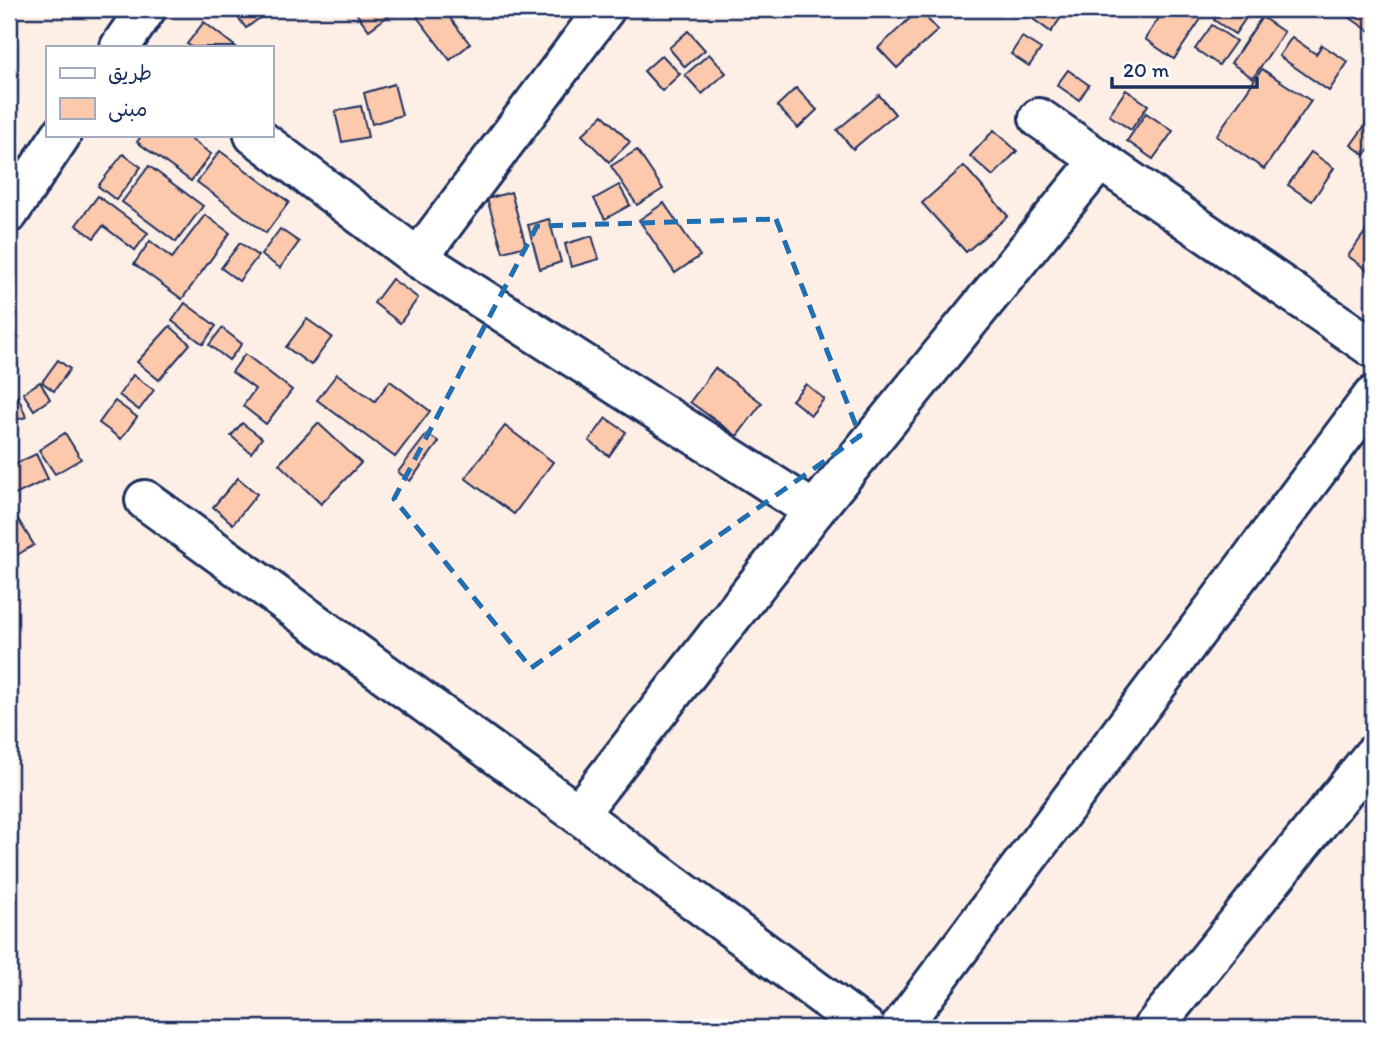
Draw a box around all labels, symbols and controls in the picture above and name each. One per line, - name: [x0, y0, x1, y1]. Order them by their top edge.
- legend: [46, 46, 273, 136]
- scale bar: [1112, 46, 1258, 90]
- text: 20 m: [1123, 57, 1170, 82]
- text: طريق: [108, 60, 152, 85]
- text: مبنى: [108, 96, 147, 123]

